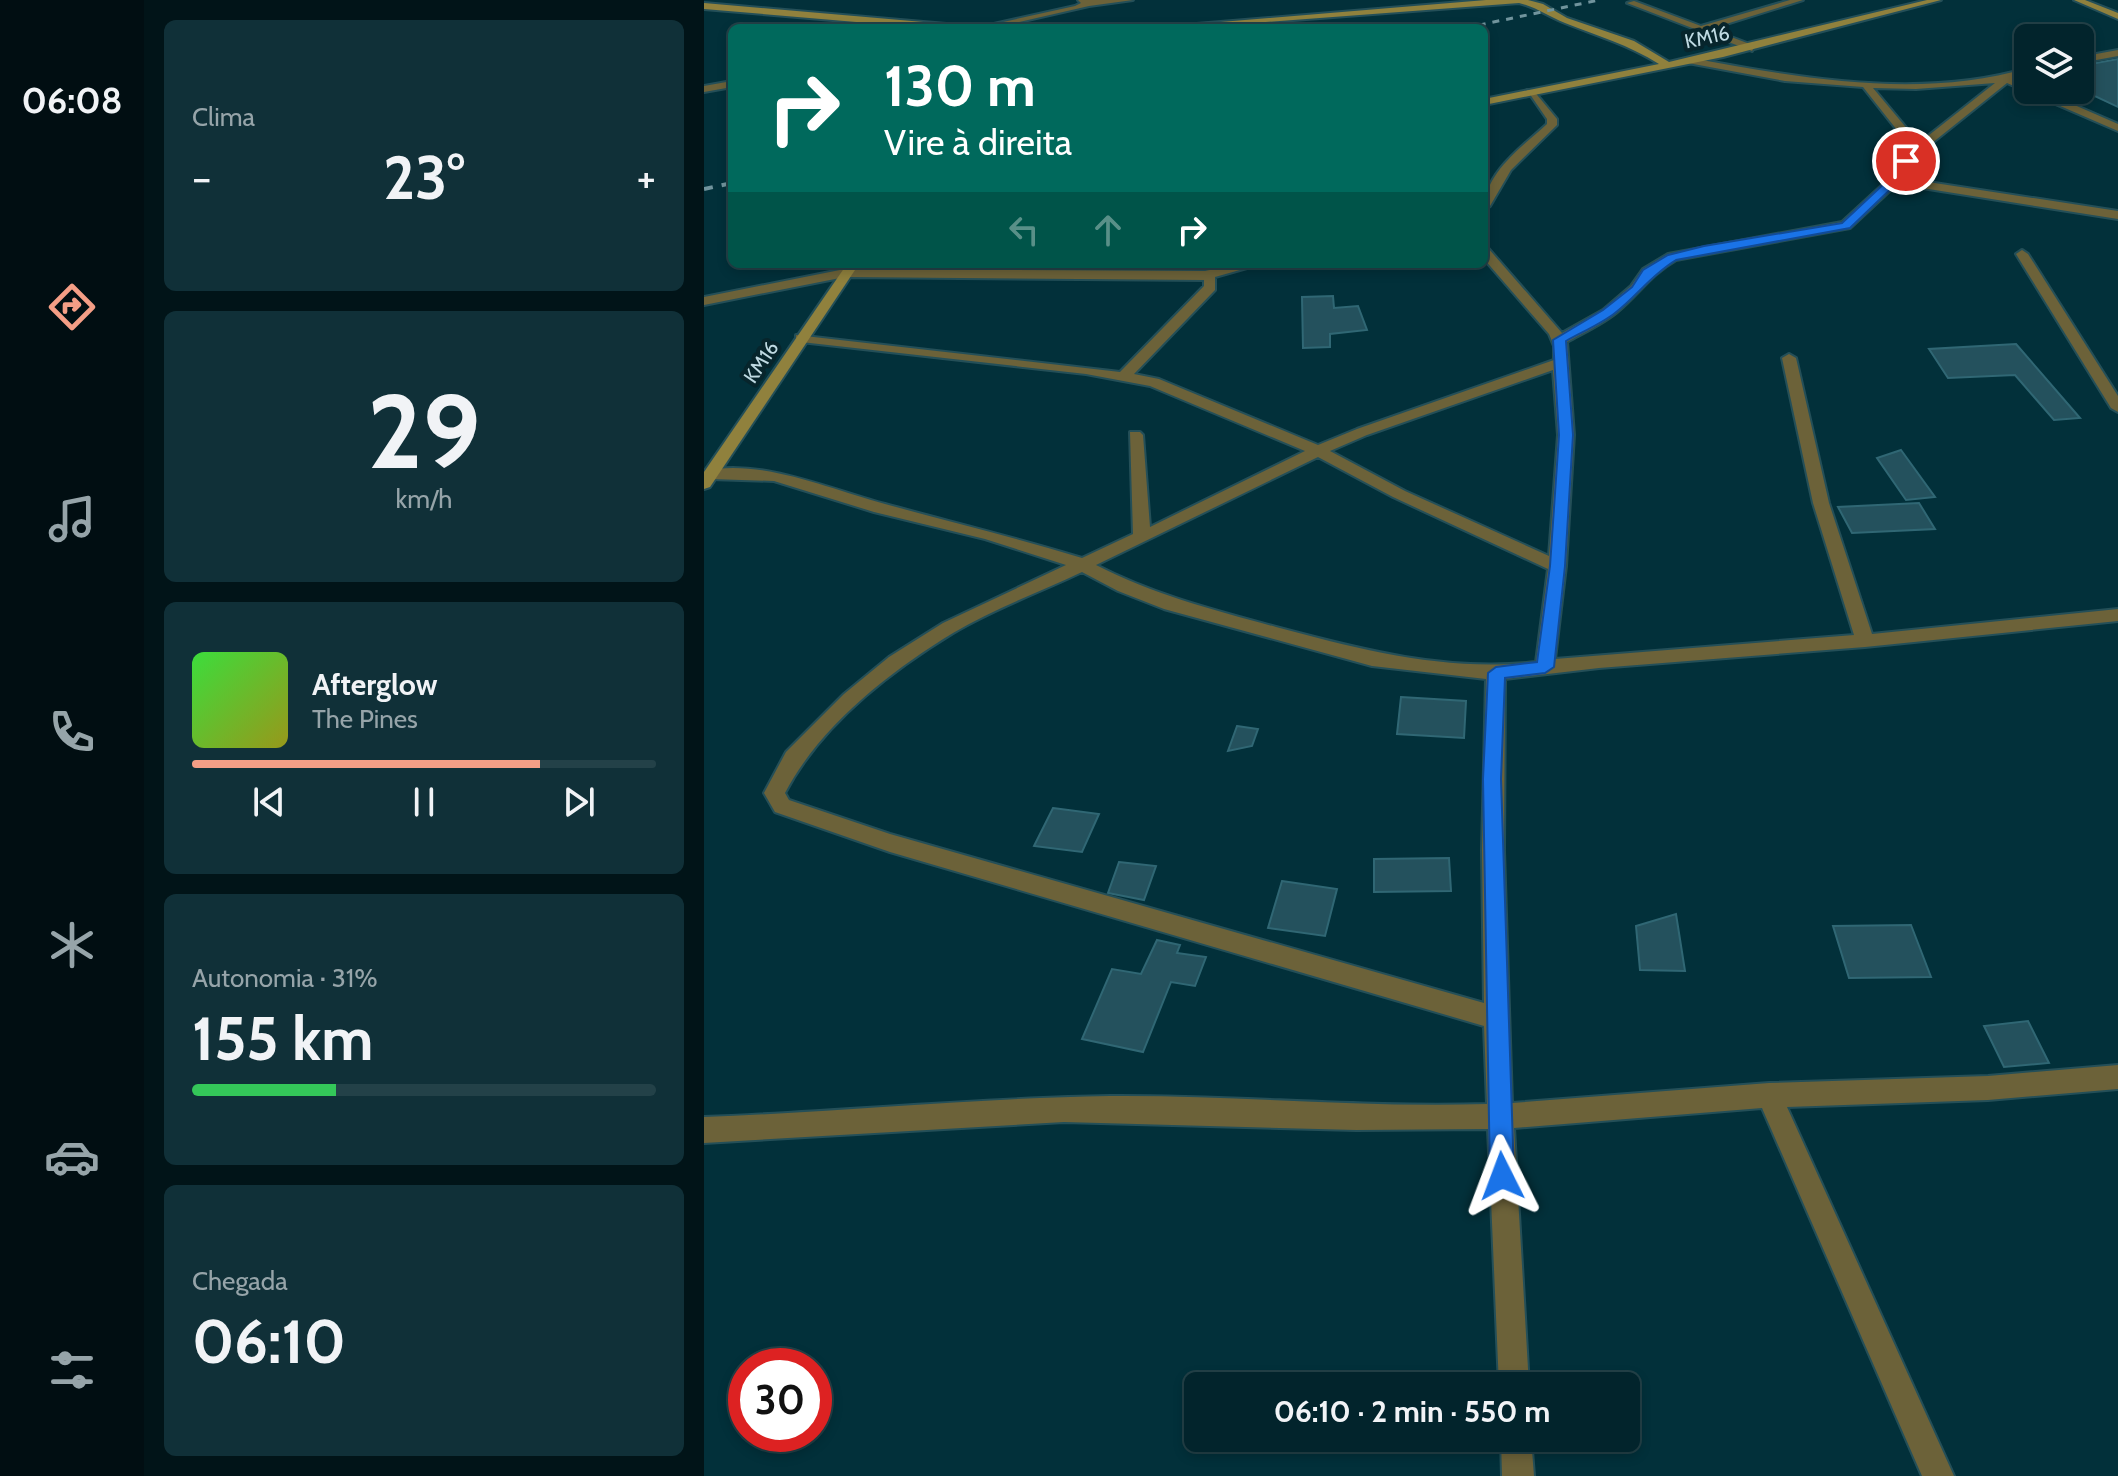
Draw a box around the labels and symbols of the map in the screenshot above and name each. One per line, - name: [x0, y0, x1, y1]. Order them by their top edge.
- street label: KM16: [1682, 21, 1732, 53]
- pin: [1872, 127, 1940, 195]
- street label: KM16: [738, 337, 784, 387]
- position arrow: [1460, 1134, 1544, 1218]
- speed limit sign: 30: [728, 1348, 832, 1452]

